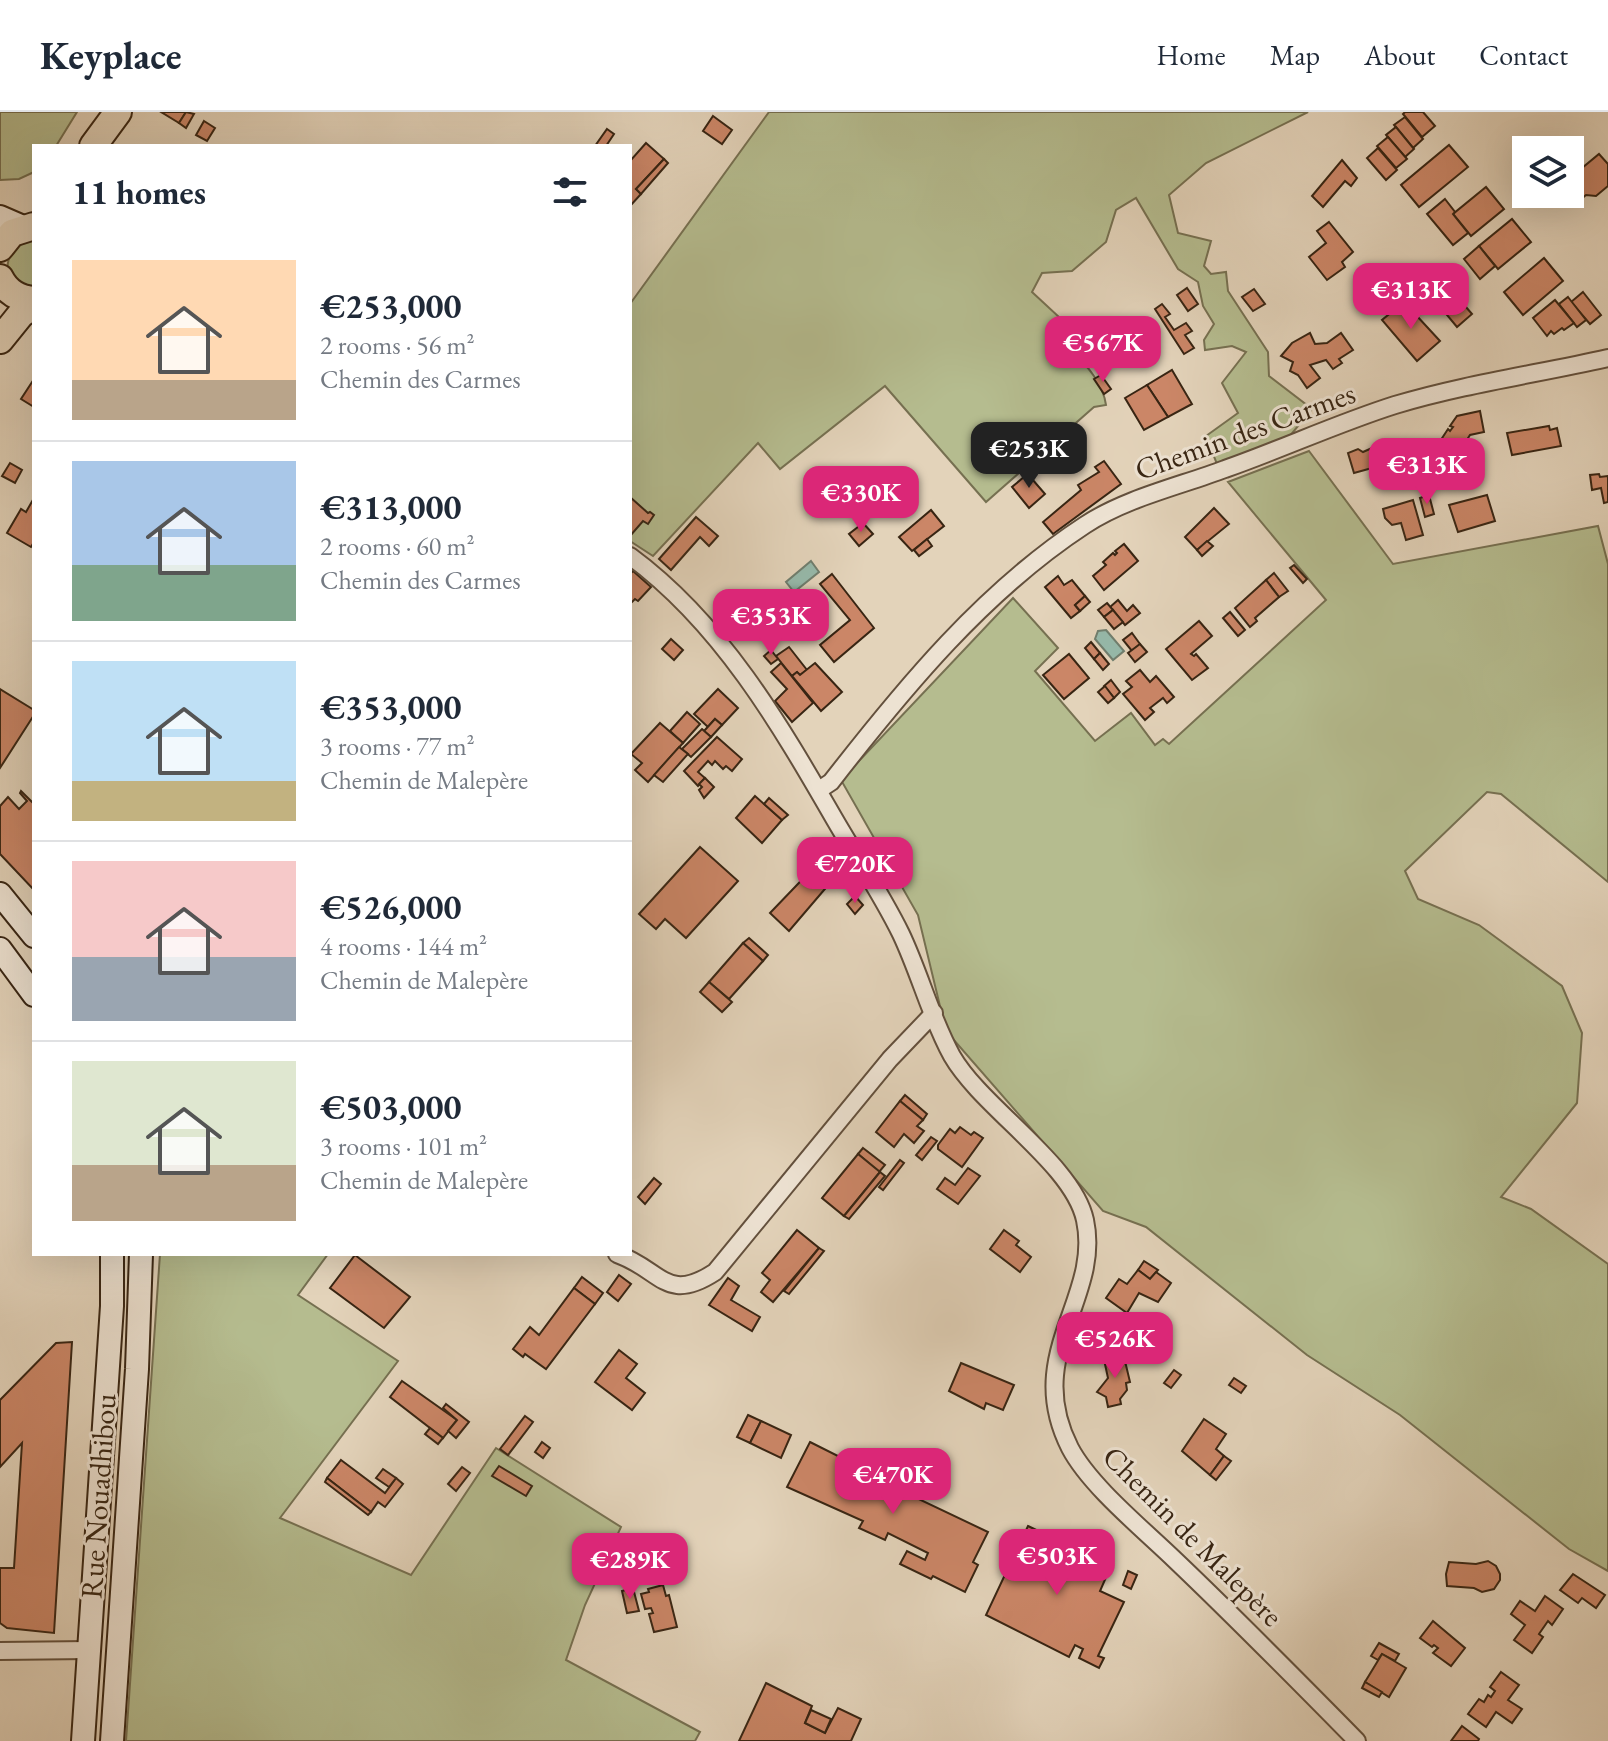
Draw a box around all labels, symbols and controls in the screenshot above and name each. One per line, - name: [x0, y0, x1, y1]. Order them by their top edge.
- text: Keyplace: [40, 31, 182, 80]
- text: Home: [1156, 37, 1226, 73]
- text: Map: [1270, 37, 1320, 73]
- text: About: [1364, 37, 1435, 73]
- text: Contact: [1479, 37, 1568, 73]
- map controls: [1512, 136, 1584, 208]
- button: layers: [1512, 136, 1584, 208]
- text: 11 homes: [72, 170, 206, 214]
- icon: filters: [548, 170, 592, 214]
- pin: €313K: [1355, 263, 1467, 331]
- text: €313K: [1371, 272, 1451, 306]
- text: €253,000: [320, 284, 461, 328]
- icon: home: [136, 292, 232, 388]
- pin: €567K: [1047, 316, 1159, 384]
- text: €567K: [1063, 325, 1143, 359]
- text: 2 rooms · 56 m²: [320, 328, 475, 362]
- text: Chemin des Carmes: [320, 362, 521, 396]
- street label: Chemin des Carmes: [1130, 373, 1360, 489]
- pin: €253K: [973, 422, 1085, 490]
- text: €253K: [989, 431, 1069, 465]
- pin: €313K: [1371, 438, 1483, 506]
- text: €313K: [1387, 447, 1467, 481]
- pin: €330K: [805, 466, 917, 534]
- text: €330K: [821, 475, 901, 509]
- text: €313,000: [320, 485, 461, 529]
- icon: home: [136, 493, 232, 589]
- text: 2 rooms · 60 m²: [320, 529, 475, 563]
- text: Chemin des Carmes: [320, 563, 521, 597]
- pin: €353K: [715, 589, 827, 657]
- text: €353K: [731, 598, 811, 632]
- text: €353,000: [320, 685, 461, 729]
- icon: home: [136, 693, 232, 789]
- text: 3 rooms · 77 m²: [320, 729, 475, 763]
- text: Chemin de Malepère: [320, 763, 528, 797]
- pin: €720K: [799, 837, 911, 905]
- text: €720K: [815, 846, 895, 880]
- text: €526,000: [320, 885, 461, 929]
- icon: home: [136, 893, 232, 989]
- text: 4 rooms · 144 m²: [320, 929, 487, 963]
- text: Chemin de Malepère: [320, 963, 528, 997]
- text: €503,000: [320, 1085, 461, 1129]
- icon: home: [136, 1093, 232, 1189]
- text: 3 rooms · 101 m²: [320, 1129, 487, 1163]
- text: Chemin de Malepère: [320, 1163, 528, 1197]
- pin: €526K: [1059, 1312, 1171, 1380]
- text: €526K: [1075, 1321, 1155, 1355]
- street label: Rue Nouadhibou: [71, 1392, 125, 1600]
- street label: Chemin de Malepère: [1094, 1437, 1292, 1635]
- pin: €470K: [837, 1448, 949, 1516]
- text: €470K: [853, 1457, 933, 1491]
- pin: €503K: [1001, 1529, 1113, 1597]
- pin: €289K: [574, 1533, 686, 1601]
- text: €503K: [1017, 1538, 1097, 1572]
- text: €289K: [590, 1542, 670, 1576]

